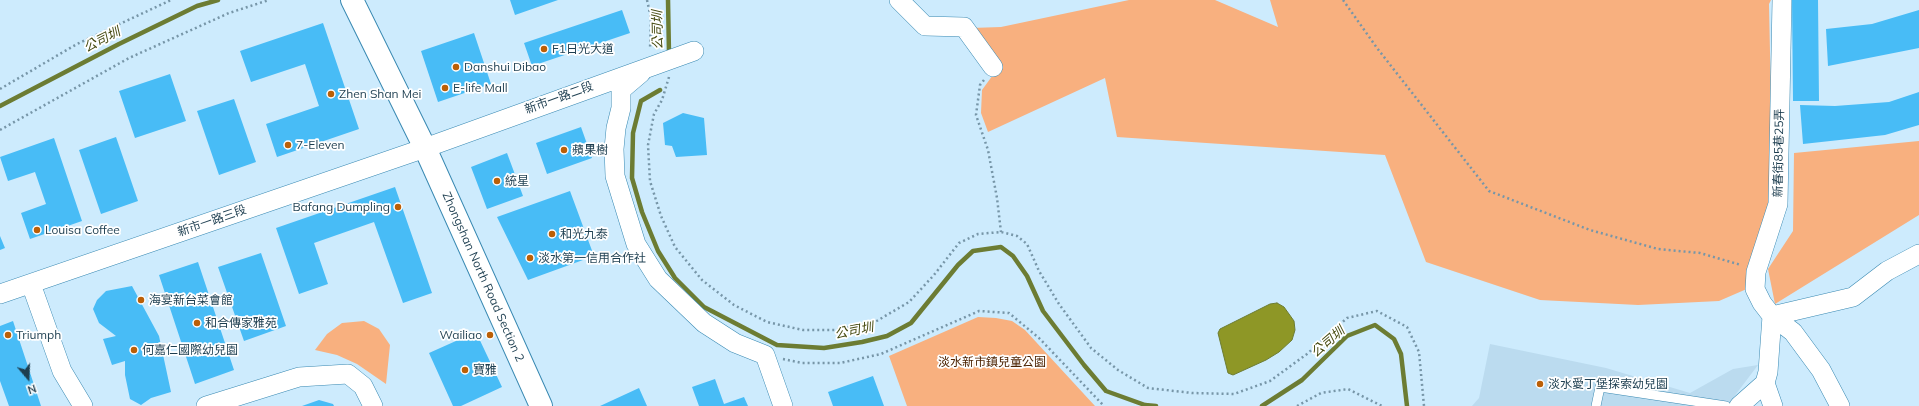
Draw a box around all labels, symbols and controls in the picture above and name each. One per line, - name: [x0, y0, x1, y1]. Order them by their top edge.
- water label: 公司圳: [650, 10, 666, 50]
- water label: 公司圳: [81, 24, 123, 56]
- place label: F1日光大道: [552, 42, 614, 56]
- marker: F1日光大道: [539, 44, 549, 54]
- place label: Danshui Dibao: [464, 60, 546, 74]
- marker: Danshui Dibao: [451, 62, 461, 72]
- street label: 新市一路二段: [523, 79, 595, 117]
- place label: E-life Mall: [453, 81, 508, 95]
- marker: E-life Mall: [440, 83, 450, 93]
- place label: Zhen Shan Mei: [339, 87, 421, 101]
- marker: Zhen Shan Mei: [326, 89, 336, 99]
- street label: 新春街85巷25弄: [1771, 108, 1787, 198]
- place label: 7-Eleven: [296, 138, 345, 152]
- marker: 7-Eleven: [283, 140, 293, 150]
- place label: 蘋果樹: [572, 143, 608, 157]
- marker: 蘋果樹: [559, 145, 569, 155]
- place label: 統星: [505, 174, 529, 188]
- marker: 統星: [492, 176, 502, 186]
- street label: Zhongshan North Road Section 2: [439, 190, 527, 364]
- place label: Bafang Dumpling: [292, 200, 390, 214]
- street label: 新市一路三段: [176, 202, 248, 240]
- marker: Bafang Dumpling: [393, 202, 403, 212]
- place label: Louisa Coffee: [45, 223, 120, 237]
- marker: Louisa Coffee: [32, 225, 42, 235]
- place label: 和光九泰: [560, 227, 608, 241]
- marker: 和光九泰: [547, 229, 557, 239]
- place label: 淡水第一信用合作社: [538, 251, 646, 265]
- marker: 淡水第一信用合作社: [525, 253, 535, 263]
- place label: 海宴新台菜會館: [149, 293, 233, 307]
- marker: 海宴新台菜會館: [136, 295, 146, 305]
- place label: 和合傳家雅苑: [205, 316, 277, 330]
- marker: 和合傳家雅苑: [192, 318, 202, 328]
- water label: 公司圳: [833, 320, 875, 342]
- water label: 公司圳: [1308, 323, 1348, 361]
- place label: Triumph: [16, 328, 61, 342]
- place label: Wailiao: [440, 328, 482, 342]
- marker: Triumph: [3, 330, 13, 340]
- marker: Wailiao: [485, 330, 495, 340]
- place label: 何嘉仁國際幼兒園: [142, 343, 238, 357]
- marker: 何嘉仁國際幼兒園: [129, 345, 139, 355]
- park label: 淡水新市鎮兒童公園: [938, 355, 1046, 369]
- north arrow: [8, 358, 48, 398]
- place label: 寶雅: [473, 363, 497, 377]
- marker: 寶雅: [460, 365, 470, 375]
- place label: 淡水愛丁堡探索幼兒園: [1548, 377, 1668, 391]
- marker: 淡水愛丁堡探索幼兒園: [1535, 379, 1545, 389]
- text: N: [26, 381, 38, 397]

